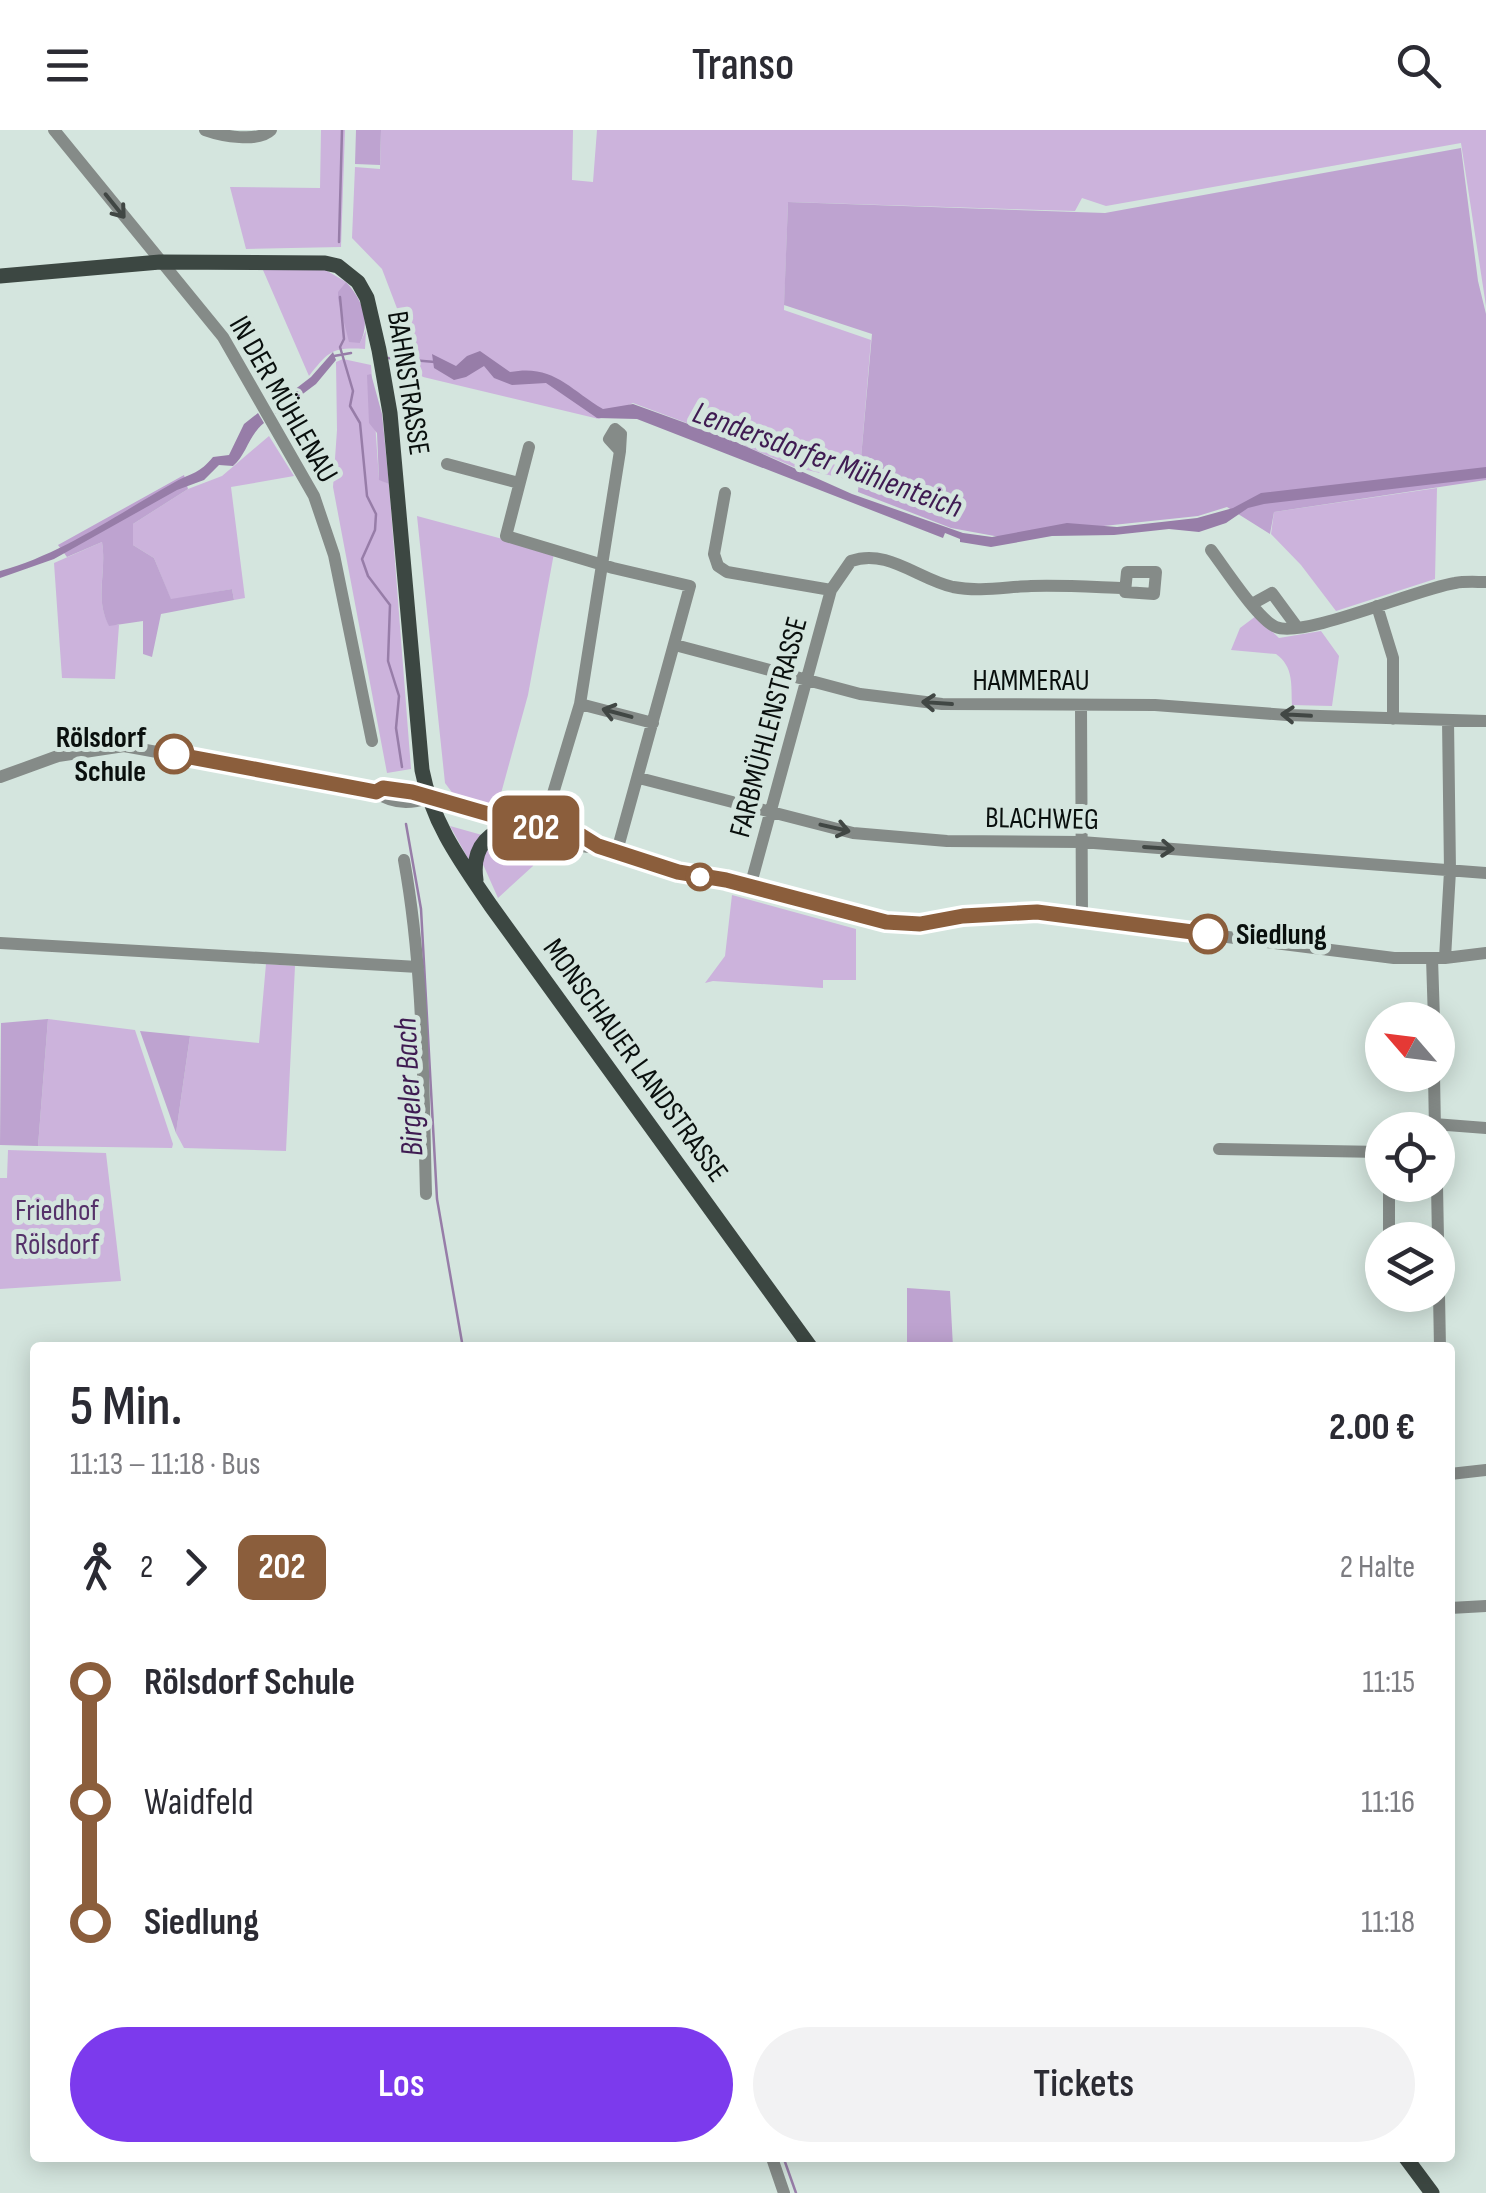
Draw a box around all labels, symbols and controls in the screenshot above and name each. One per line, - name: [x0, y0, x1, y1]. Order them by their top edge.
- icon: menu: [40, 38, 95, 93]
- text: Transo: [692, 38, 794, 93]
- icon: search: [1391, 38, 1446, 93]
- one-way arrow: [104, 192, 126, 218]
- street label: BAHNSTRASSE: [379, 308, 437, 458]
- street label: IN DER MÜHLENAU: [221, 310, 345, 489]
- water label: Lendersdorfer Mühlenteich: [687, 394, 968, 527]
- street label: FARBMÜHLENSTRASSE: [722, 613, 816, 841]
- street label: HAMMERAU: [972, 663, 1090, 699]
- one-way arrow: [921, 693, 953, 712]
- one-way arrow: [602, 703, 633, 722]
- one-way arrow: [1281, 706, 1313, 725]
- place label: Rölsdorf Schule: [56, 720, 147, 790]
- marker: Rölsdorf Schule: [155, 735, 193, 773]
- line badge: 202: [478, 796, 594, 860]
- street label: BLACHWEG: [985, 800, 1099, 838]
- text: 202: [512, 807, 560, 850]
- one-way arrow: [818, 820, 850, 839]
- one-way arrow: [1142, 839, 1174, 858]
- unlabelled marker: [687, 864, 713, 890]
- marker: Siedlung: [1189, 915, 1227, 953]
- place label: Siedlung: [1236, 917, 1327, 953]
- street label: MONSCHAUER LANDSTRASSE: [535, 932, 736, 1189]
- north arrow: [1365, 1002, 1455, 1092]
- map controls: [1365, 1002, 1455, 1312]
- water label: Birgeler Bach: [386, 1017, 433, 1157]
- button: locate: [1365, 1112, 1455, 1202]
- park label: Friedhof Rölsdorf: [15, 1193, 100, 1263]
- button: layers: [1365, 1222, 1455, 1312]
- text: 5 Min.: [70, 1374, 182, 1441]
- text: 2.00 €: [1329, 1405, 1415, 1450]
- text: 11:13 – 11:18 · Bus: [70, 1445, 260, 1484]
- icon: walk: [70, 1540, 125, 1595]
- icon: forward: [168, 1540, 223, 1595]
- text: 202: [258, 1546, 306, 1589]
- text: 2: [140, 1548, 153, 1587]
- text: 2 Halte: [1340, 1548, 1415, 1587]
- text: Rölsdorf Schule: [144, 1660, 355, 1705]
- text: 11:15: [1363, 1663, 1415, 1702]
- text: Waidfeld: [144, 1780, 254, 1825]
- text: 11:16: [1361, 1783, 1415, 1822]
- text: Siedlung: [144, 1900, 259, 1945]
- text: 11:18: [1361, 1903, 1415, 1942]
- button: Los: [70, 2027, 733, 2142]
- button: Tickets: [753, 2027, 1415, 2142]

